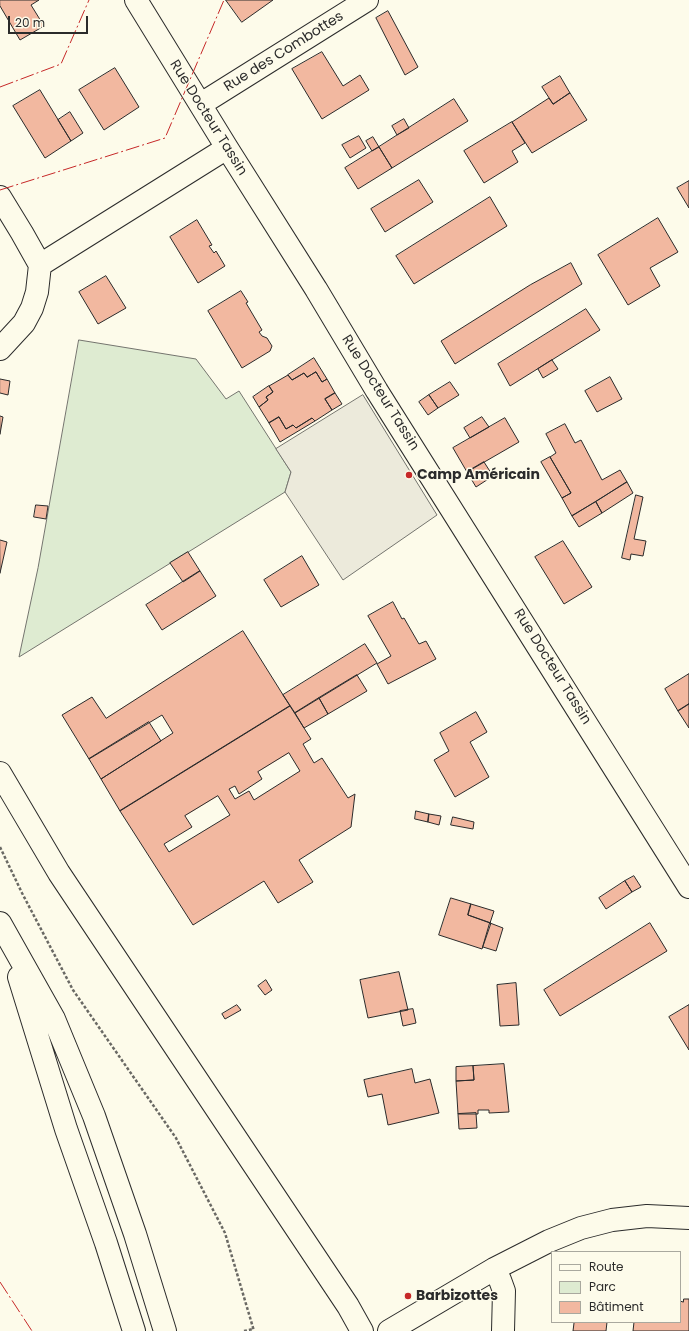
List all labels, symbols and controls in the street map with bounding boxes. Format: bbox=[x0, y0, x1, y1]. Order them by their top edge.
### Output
scale bar bbox=[10, 8, 90, 34]
street label: Rue des Combottes bbox=[221, 8, 347, 96]
text: 20 m bbox=[15, 14, 45, 31]
street label: Rue Docteur Tassin bbox=[166, 57, 250, 179]
street label: Rue Docteur Tassin bbox=[338, 332, 422, 454]
place label: Camp Américain bbox=[417, 467, 540, 483]
marker: Camp Américain bbox=[404, 470, 414, 480]
street label: Rue Docteur Tassin bbox=[510, 606, 594, 728]
legend bbox=[551, 1251, 681, 1323]
text: Route bbox=[589, 1258, 623, 1275]
text: Parc bbox=[589, 1278, 616, 1295]
place label: Barbizottes bbox=[416, 1288, 498, 1304]
marker: Barbizottes bbox=[403, 1291, 413, 1301]
text: Bâtiment bbox=[589, 1298, 644, 1315]

